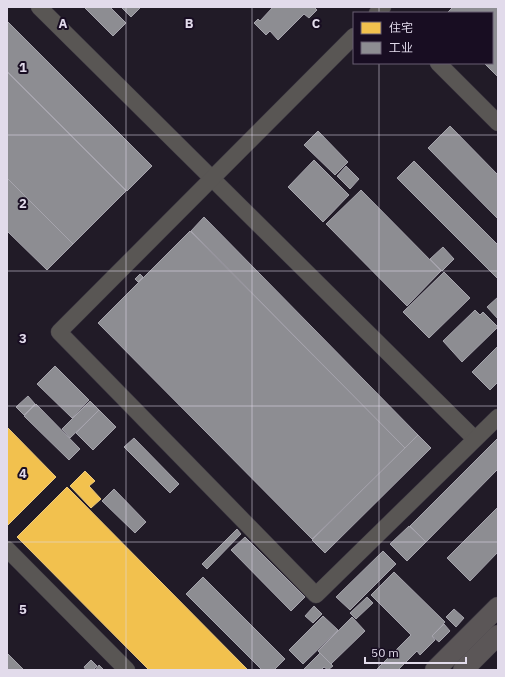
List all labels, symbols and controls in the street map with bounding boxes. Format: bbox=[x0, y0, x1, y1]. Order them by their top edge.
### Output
legend bbox=[353, 12, 493, 64]
text: A bbox=[59, 15, 68, 32]
text: B bbox=[185, 15, 194, 32]
text: C bbox=[312, 15, 321, 32]
text: 住宅 bbox=[389, 20, 413, 35]
text: 工业 bbox=[389, 40, 413, 55]
text: 1 bbox=[19, 59, 27, 76]
text: 2 bbox=[19, 195, 27, 212]
text: 3 bbox=[19, 330, 27, 347]
text: 4 bbox=[19, 465, 27, 482]
text: 5 bbox=[19, 601, 27, 618]
scale bar bbox=[365, 639, 466, 665]
text: 50 m bbox=[371, 645, 399, 660]

